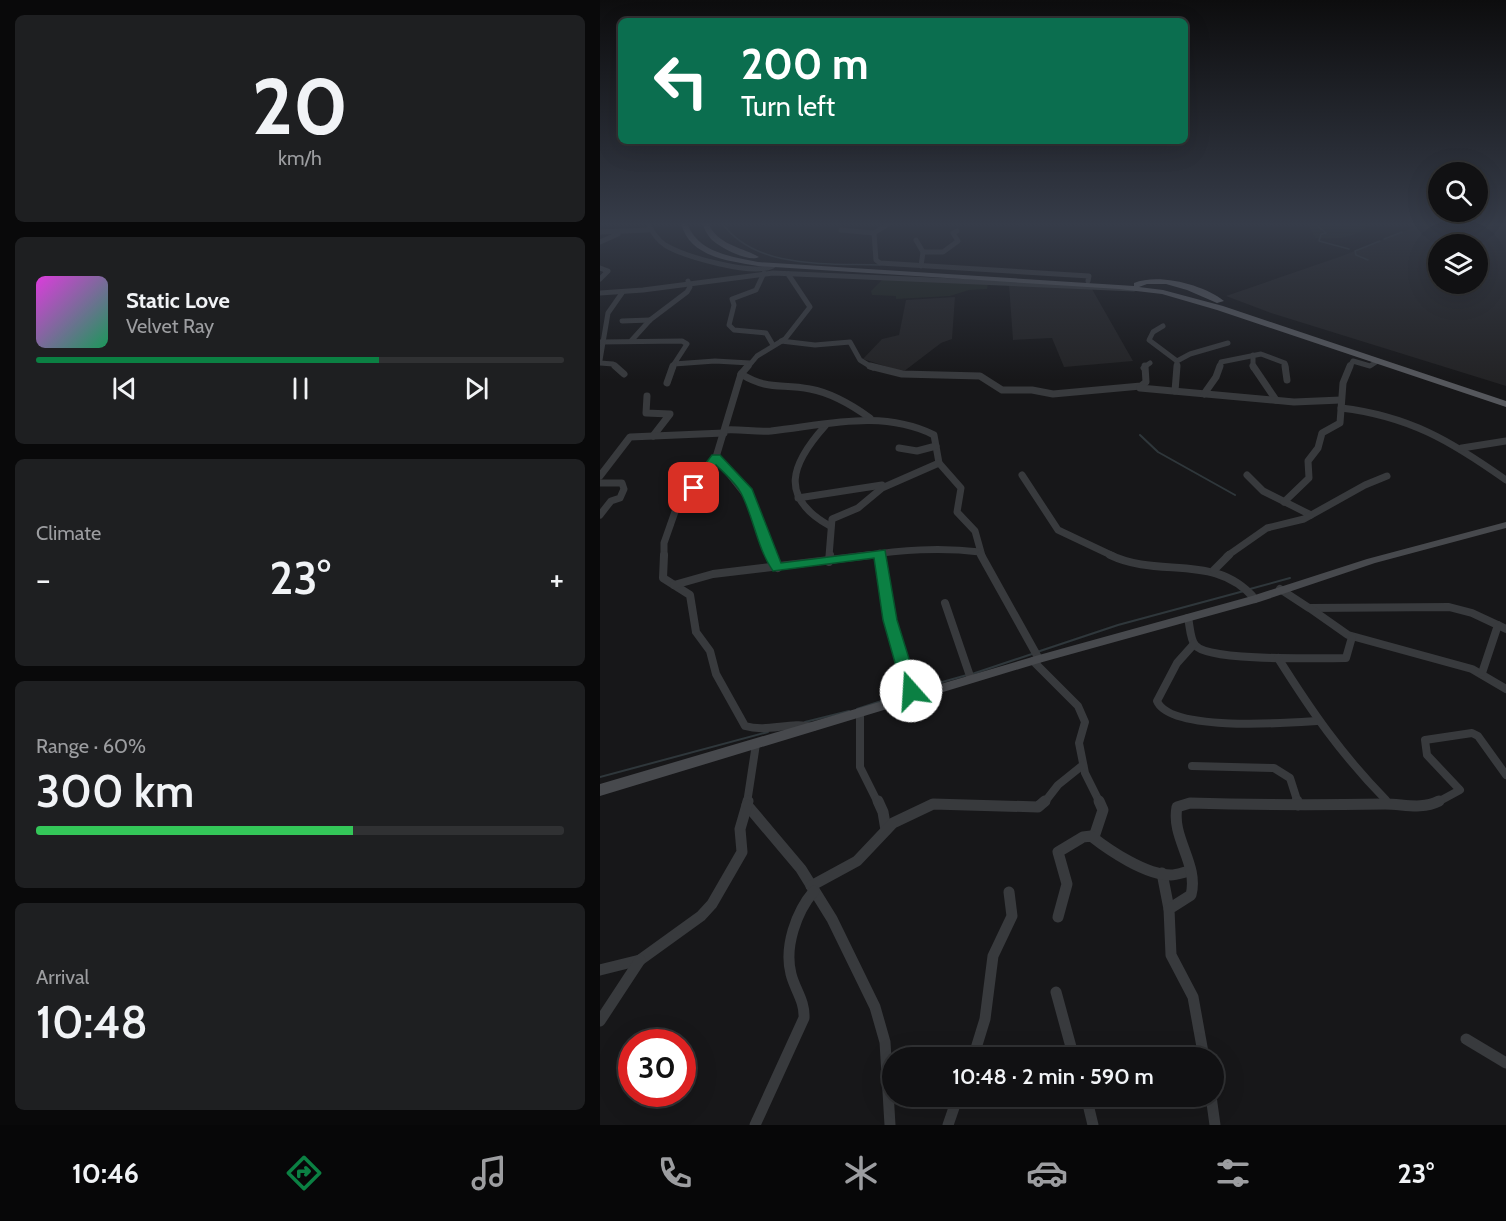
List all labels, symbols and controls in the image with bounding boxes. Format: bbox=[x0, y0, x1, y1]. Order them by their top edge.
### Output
text: 200 m bbox=[741, 38, 868, 90]
icon: left bbox=[642, 42, 720, 120]
text: 20 bbox=[252, 59, 348, 154]
text: Turn left bbox=[741, 90, 835, 123]
text: km/h bbox=[278, 146, 322, 170]
map controls bbox=[1428, 162, 1488, 294]
button: search bbox=[1428, 162, 1488, 222]
button: layers bbox=[1428, 234, 1488, 294]
text: Static Love bbox=[126, 287, 230, 314]
text: Velvet Ray bbox=[126, 314, 214, 338]
icon: previous bbox=[108, 372, 141, 405]
icon: pause bbox=[284, 372, 317, 405]
icon: next bbox=[460, 372, 493, 405]
pin bbox=[668, 462, 719, 513]
icon: arrive bbox=[677, 471, 710, 504]
text: Climate bbox=[36, 521, 101, 545]
text: 23° bbox=[269, 551, 331, 605]
text: − bbox=[36, 559, 51, 599]
text: + bbox=[549, 559, 564, 599]
position arrow bbox=[879, 659, 943, 723]
text: Range · 60% bbox=[36, 734, 146, 758]
text: 300 km bbox=[36, 764, 194, 818]
text: Arrival bbox=[36, 965, 89, 989]
text: 10:48 bbox=[36, 995, 148, 1049]
speed limit sign: 30 bbox=[618, 1029, 696, 1107]
text: 10:48 · 2 min · 590 m bbox=[952, 1063, 1154, 1090]
icon: directions bbox=[283, 1152, 325, 1194]
icon: music bbox=[468, 1152, 510, 1194]
icon: phone bbox=[654, 1152, 696, 1194]
icon: climate bbox=[840, 1152, 882, 1194]
icon: car bbox=[1026, 1152, 1068, 1194]
icon: filters bbox=[1212, 1152, 1254, 1194]
text: 10:46 bbox=[72, 1157, 139, 1190]
text: 23° bbox=[1397, 1157, 1434, 1190]

